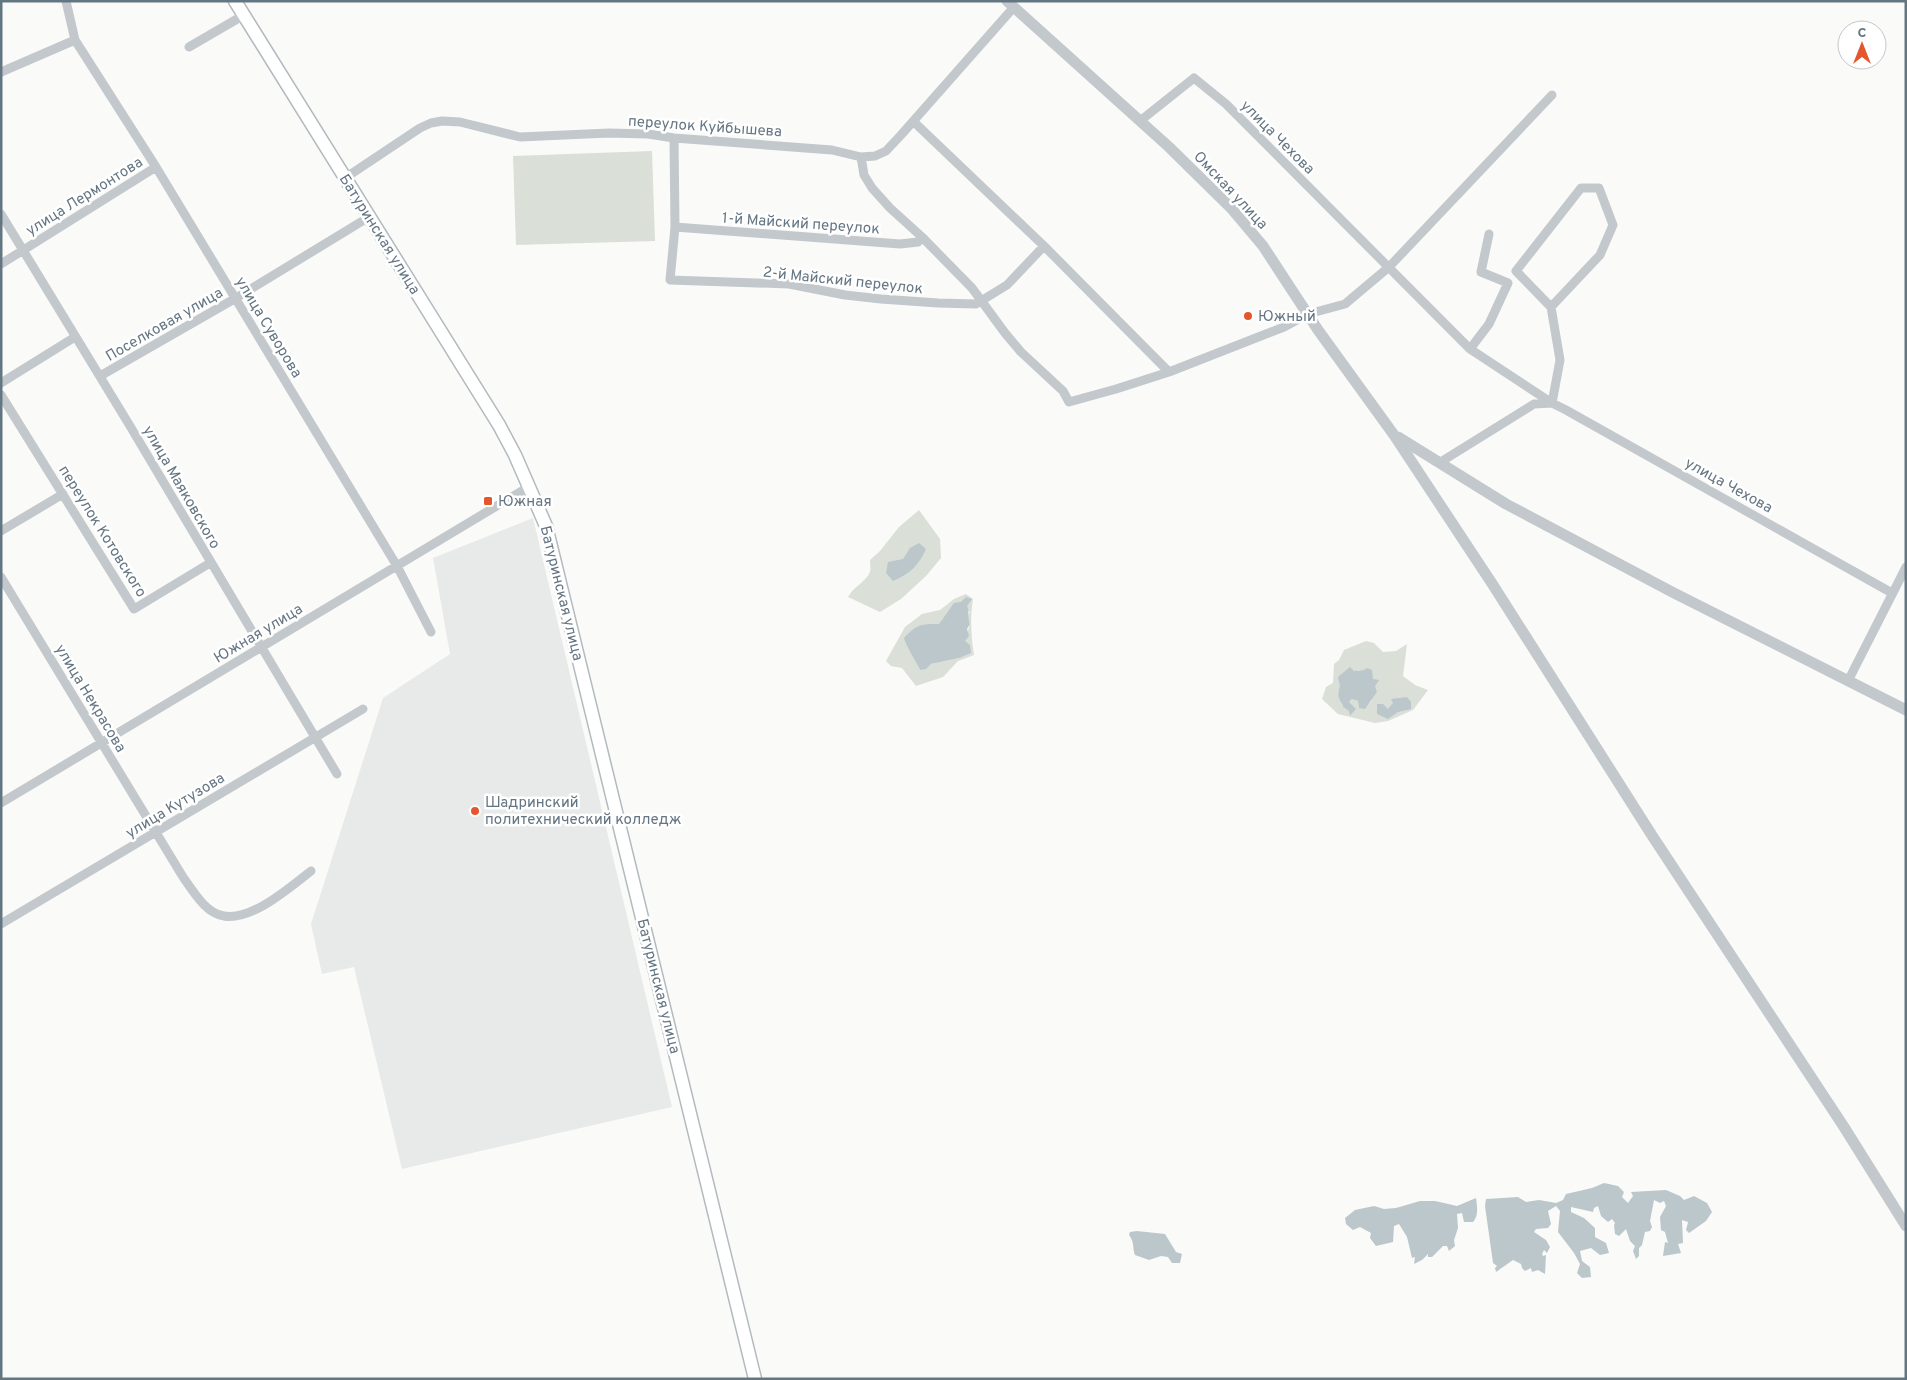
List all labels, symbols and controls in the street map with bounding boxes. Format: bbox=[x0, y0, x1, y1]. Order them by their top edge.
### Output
north arrow bbox=[1837, 20, 1887, 70]
text: С bbox=[1858, 25, 1867, 42]
street label: улица Чехова bbox=[1236, 97, 1318, 179]
street label: переулок Куйбышева bbox=[627, 113, 783, 142]
street label: Омская улица bbox=[1189, 148, 1271, 234]
street label: улица Лермонтова bbox=[23, 154, 147, 241]
street label: Батуринская улица bbox=[334, 171, 424, 299]
street label: 1-й Майский переулок bbox=[721, 210, 880, 239]
street label: 2-й Майский переулок bbox=[762, 264, 924, 299]
street label: улица Суворова bbox=[230, 274, 305, 382]
street label: Поселковая улица bbox=[103, 284, 227, 367]
place label: Южный bbox=[1258, 308, 1316, 327]
marker: Южный bbox=[1242, 310, 1254, 322]
street label: улица Маяковского bbox=[138, 423, 224, 553]
street label: улица Чехова bbox=[1681, 454, 1775, 518]
street label: переулок Котовского bbox=[53, 462, 150, 601]
place label: Южная bbox=[498, 493, 552, 512]
marker: Южная bbox=[482, 495, 494, 507]
street label: Батуринская улица bbox=[535, 524, 587, 663]
street label: Южная улица bbox=[211, 600, 307, 668]
street label: улица Некрасова bbox=[50, 641, 130, 756]
street label: улица Кутузова bbox=[123, 769, 229, 843]
place label: Шадринский политехнический колледж bbox=[485, 794, 682, 830]
marker: Шадринский политехнический колледж bbox=[469, 805, 481, 817]
street label: Батуринская улица bbox=[632, 917, 684, 1056]

